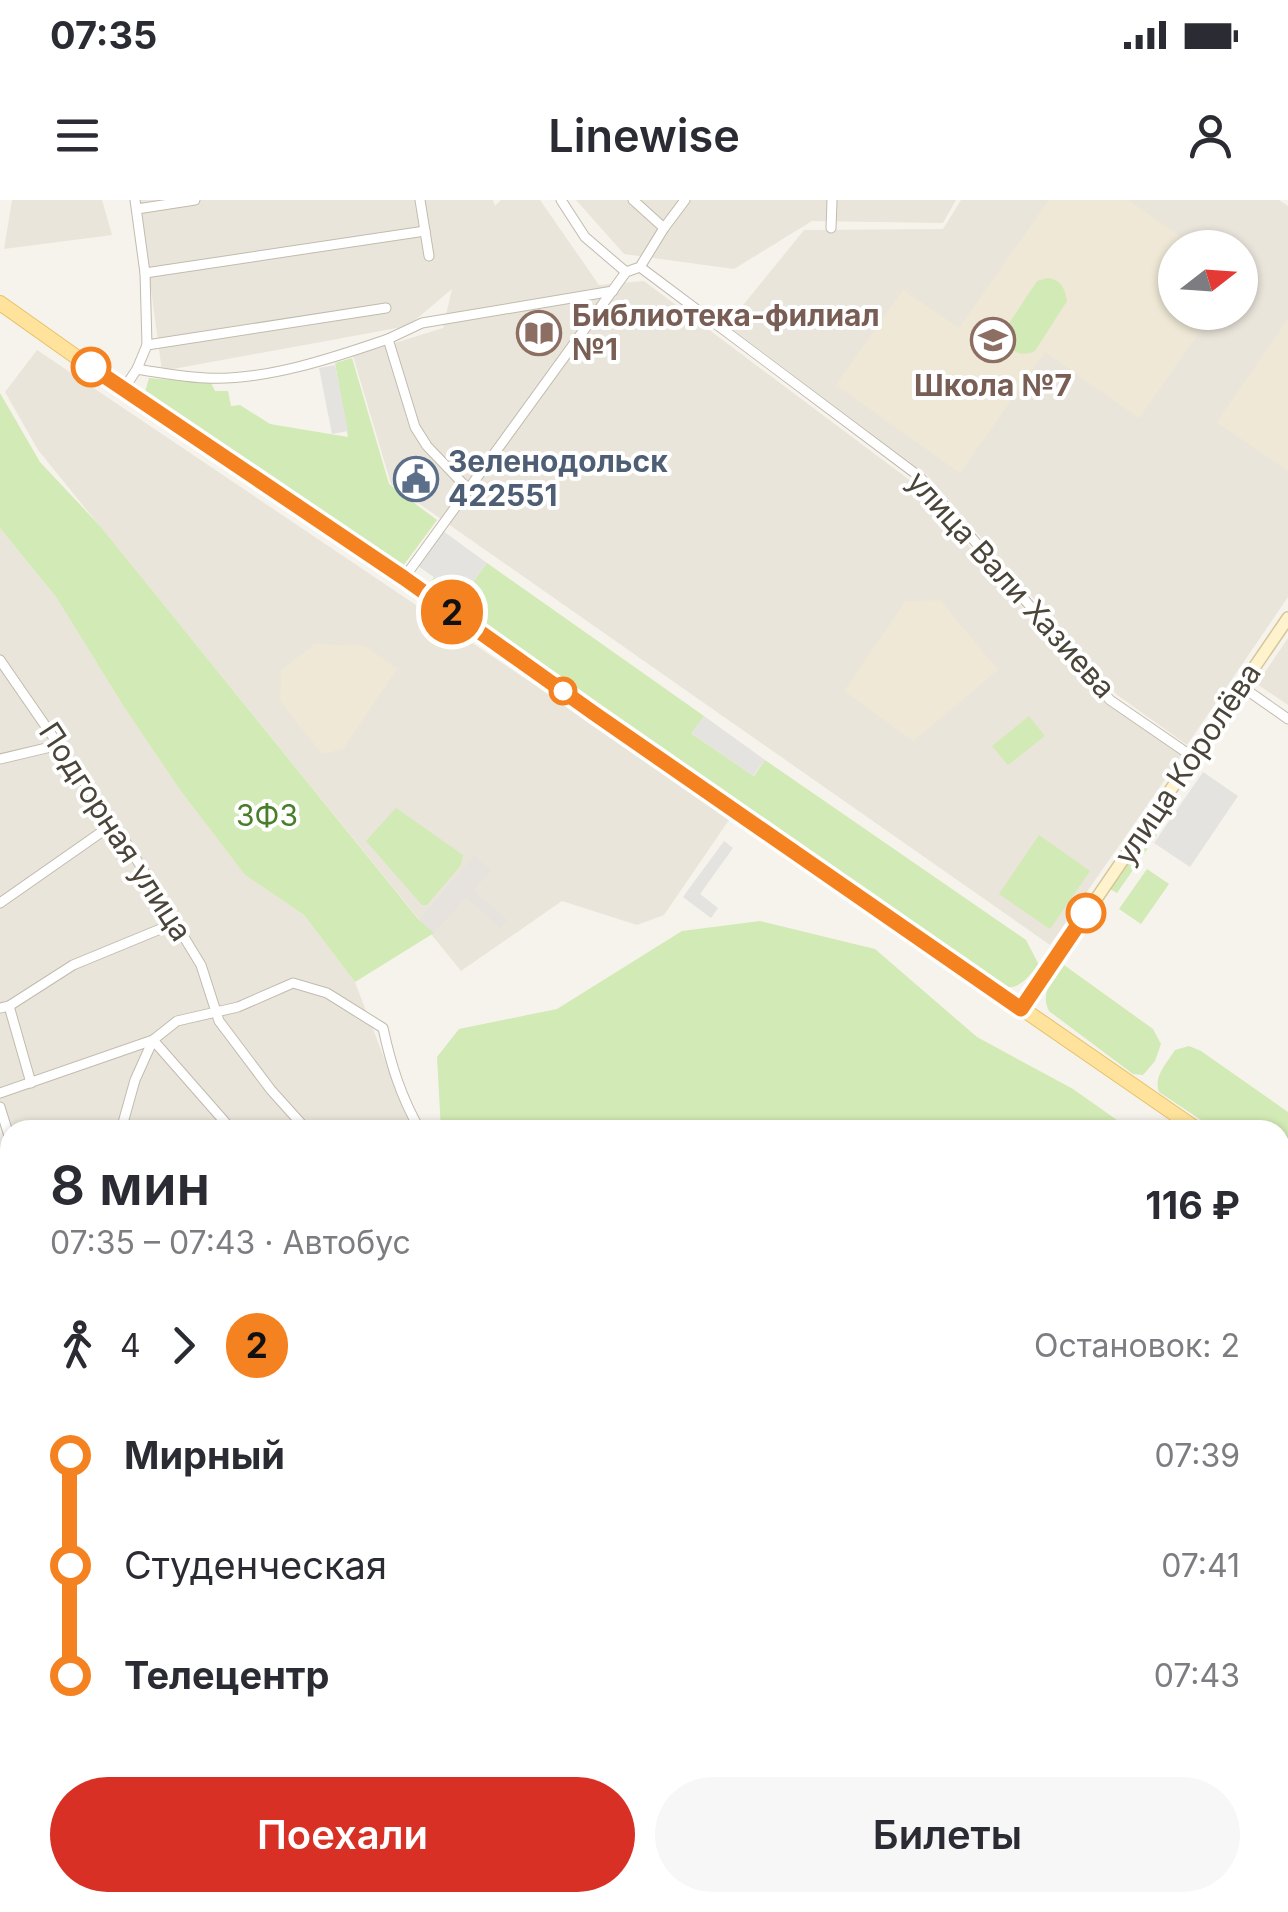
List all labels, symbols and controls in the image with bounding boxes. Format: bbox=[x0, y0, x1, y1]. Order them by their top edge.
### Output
text: 07:35 bbox=[50, 12, 157, 58]
icon: menu bbox=[50, 108, 105, 163]
text: Linewise bbox=[548, 108, 740, 163]
icon: person bbox=[1183, 108, 1238, 163]
north arrow bbox=[1158, 230, 1258, 330]
map controls bbox=[1158, 230, 1258, 330]
place label: Библиотека-филиал №1 bbox=[572, 297, 880, 367]
library icon: Библиотека-филиал №1 bbox=[516, 310, 562, 356]
school or university icon: Школа №7 bbox=[970, 317, 1016, 363]
unlabelled marker bbox=[72, 348, 110, 386]
place label: Школа №7 bbox=[914, 367, 1072, 403]
place label: Зеленодольск 422551 bbox=[448, 443, 668, 513]
public building icon: Зеленодольск 422551 bbox=[393, 456, 439, 502]
street label: улица Вали Хазиева bbox=[900, 463, 1123, 705]
line badge: 2 bbox=[420, 580, 484, 644]
text: 2 bbox=[441, 591, 463, 633]
street label: улица Королёва bbox=[1106, 656, 1268, 871]
unlabelled marker bbox=[550, 678, 576, 704]
street label: Подгорная улица bbox=[32, 716, 200, 947]
park label: ЗФЗ bbox=[236, 797, 298, 833]
unlabelled marker bbox=[1067, 894, 1105, 932]
text: 8 мин bbox=[50, 1152, 210, 1218]
text: 116 ₽ bbox=[1145, 1182, 1240, 1228]
text: 07:35 – 07:43 · Автобус bbox=[50, 1223, 411, 1262]
icon: walk bbox=[50, 1318, 105, 1373]
icon: forward bbox=[156, 1318, 211, 1373]
text: 2 bbox=[246, 1324, 268, 1366]
text: 4 bbox=[120, 1326, 141, 1365]
text: Остановок: 2 bbox=[1034, 1326, 1240, 1365]
text: Мирный bbox=[124, 1432, 285, 1478]
text: 07:39 bbox=[1155, 1436, 1240, 1475]
text: Студенческая bbox=[124, 1542, 387, 1588]
text: 07:41 bbox=[1161, 1546, 1240, 1585]
text: Телецентр bbox=[124, 1652, 329, 1698]
text: 07:43 bbox=[1154, 1656, 1240, 1695]
button: Поехали bbox=[50, 1777, 635, 1892]
button: Билеты bbox=[655, 1777, 1240, 1892]

